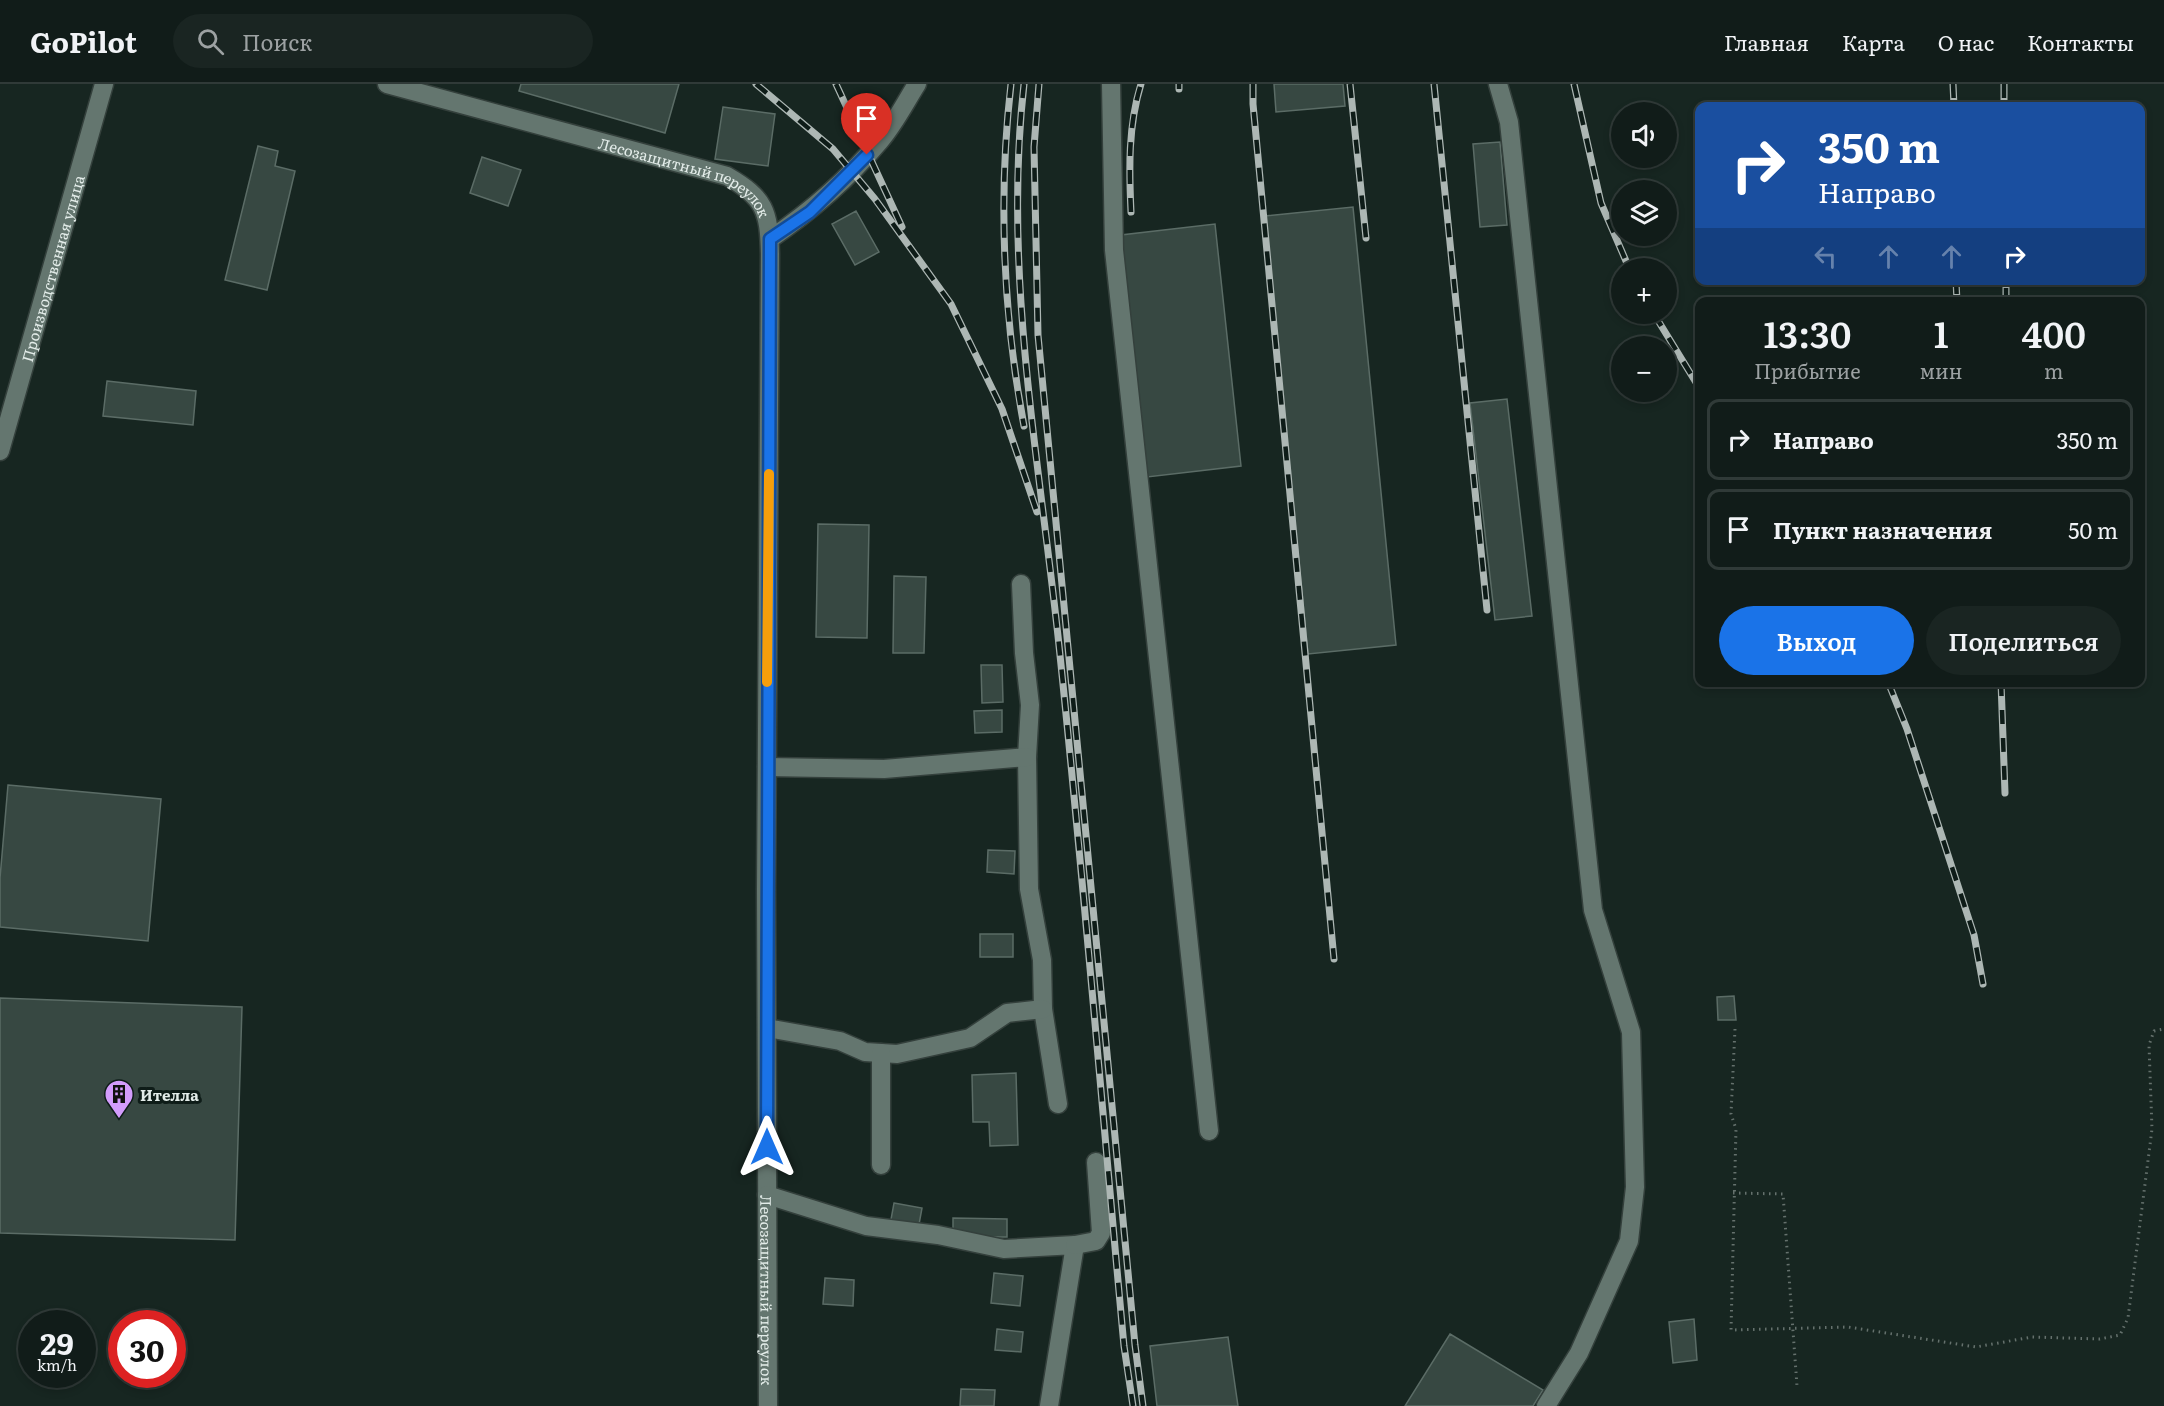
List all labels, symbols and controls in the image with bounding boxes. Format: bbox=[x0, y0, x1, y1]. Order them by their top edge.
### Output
search box bbox=[173, 14, 593, 68]
text: GoPilot bbox=[30, 20, 137, 62]
icon: search bbox=[194, 25, 227, 58]
text: Поиск bbox=[242, 25, 312, 58]
text: Главная bbox=[1724, 26, 1809, 57]
text: Карта bbox=[1842, 26, 1905, 57]
text: О нас bbox=[1938, 26, 1994, 57]
text: Контакты bbox=[2027, 26, 2134, 57]
pin bbox=[841, 93, 892, 155]
icon: arrive bbox=[850, 102, 883, 135]
map controls bbox=[1611, 102, 1677, 402]
button: sound bbox=[1611, 102, 1677, 168]
text: 350 m bbox=[1818, 114, 1940, 176]
icon: right bbox=[1719, 126, 1797, 204]
street label: Лесозащитный переулок bbox=[596, 130, 777, 221]
street label: Производственная улица bbox=[14, 171, 90, 364]
text: Направо bbox=[1818, 171, 1936, 211]
button: layers bbox=[1611, 180, 1677, 246]
icon: left bbox=[1809, 240, 1842, 273]
icon: ahead bbox=[1872, 240, 1905, 273]
icon: ahead bbox=[1935, 240, 1968, 273]
icon: right bbox=[1998, 240, 2031, 273]
button: + bbox=[1611, 258, 1677, 324]
text: 13:30 bbox=[1764, 306, 1851, 359]
text: 1 bbox=[1934, 306, 1948, 359]
text: 400 bbox=[2022, 306, 2086, 359]
button: − bbox=[1611, 336, 1677, 402]
text: Прибытие bbox=[1754, 355, 1861, 385]
text: мин bbox=[1920, 355, 1962, 385]
text: m bbox=[2044, 355, 2063, 385]
icon: right bbox=[1722, 423, 1755, 456]
text: Направо bbox=[1773, 423, 1874, 456]
text: 350 m bbox=[2057, 423, 2118, 456]
icon: arrive bbox=[1722, 513, 1755, 546]
text: Пункт назначения bbox=[1773, 513, 1992, 546]
text: 50 m bbox=[2068, 513, 2118, 546]
button: Выход bbox=[1719, 606, 1914, 675]
button: Поделиться bbox=[1926, 606, 2121, 675]
building icon: Ителла bbox=[103, 1078, 135, 1120]
place label: Ителла bbox=[140, 1083, 199, 1106]
position arrow bbox=[735, 1115, 799, 1179]
street label: Лесозащитный переулок bbox=[756, 1195, 779, 1385]
speed limit sign: 30 bbox=[108, 1310, 186, 1388]
text: 29 bbox=[40, 1320, 74, 1364]
text: km/h bbox=[37, 1353, 77, 1376]

